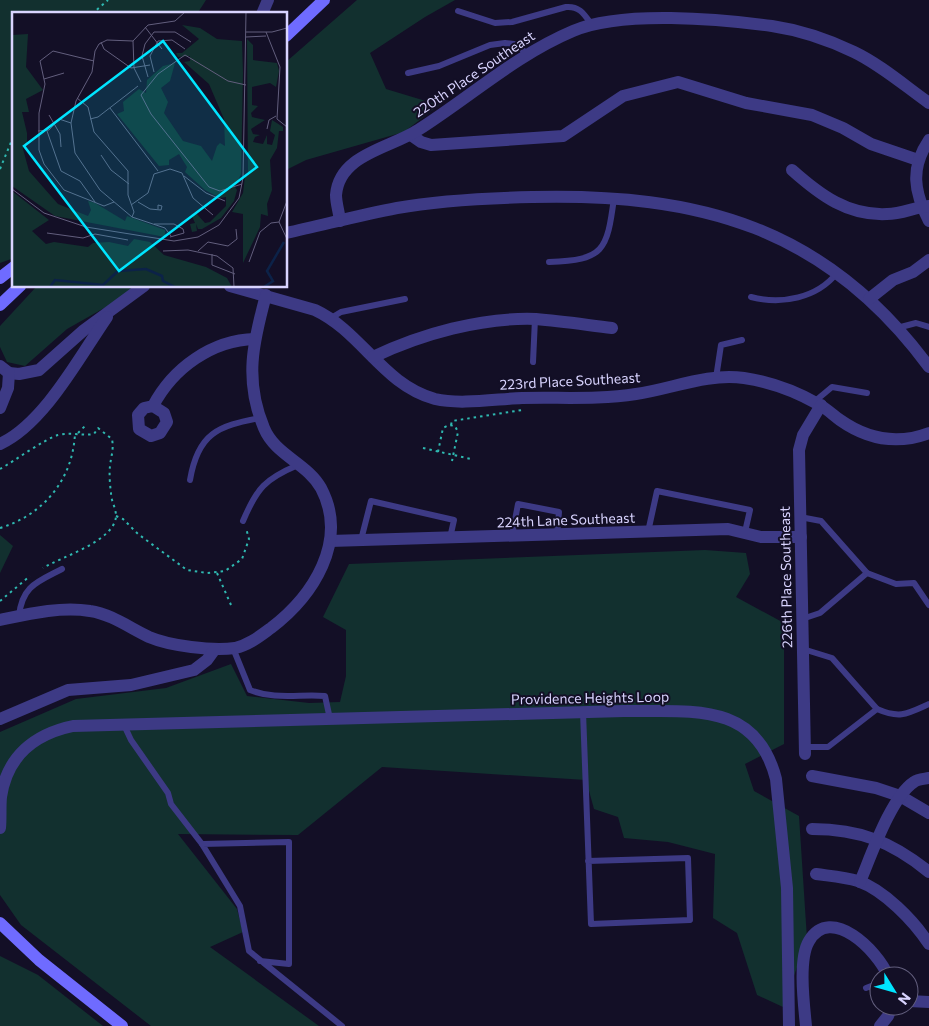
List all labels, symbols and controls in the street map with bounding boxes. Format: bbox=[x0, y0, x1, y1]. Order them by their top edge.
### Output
inset map bbox=[12, 12, 288, 288]
street label: 220th Place Southeast bbox=[410, 27, 538, 121]
street label: 223rd Place Southeast bbox=[499, 368, 641, 393]
street label: 226th Place Southeast bbox=[776, 506, 795, 648]
street label: 224th Lane Southeast bbox=[496, 509, 636, 530]
street label: Providence Heights Loop bbox=[511, 688, 669, 707]
north arrow bbox=[869, 966, 919, 1016]
text: N bbox=[895, 990, 915, 1008]

